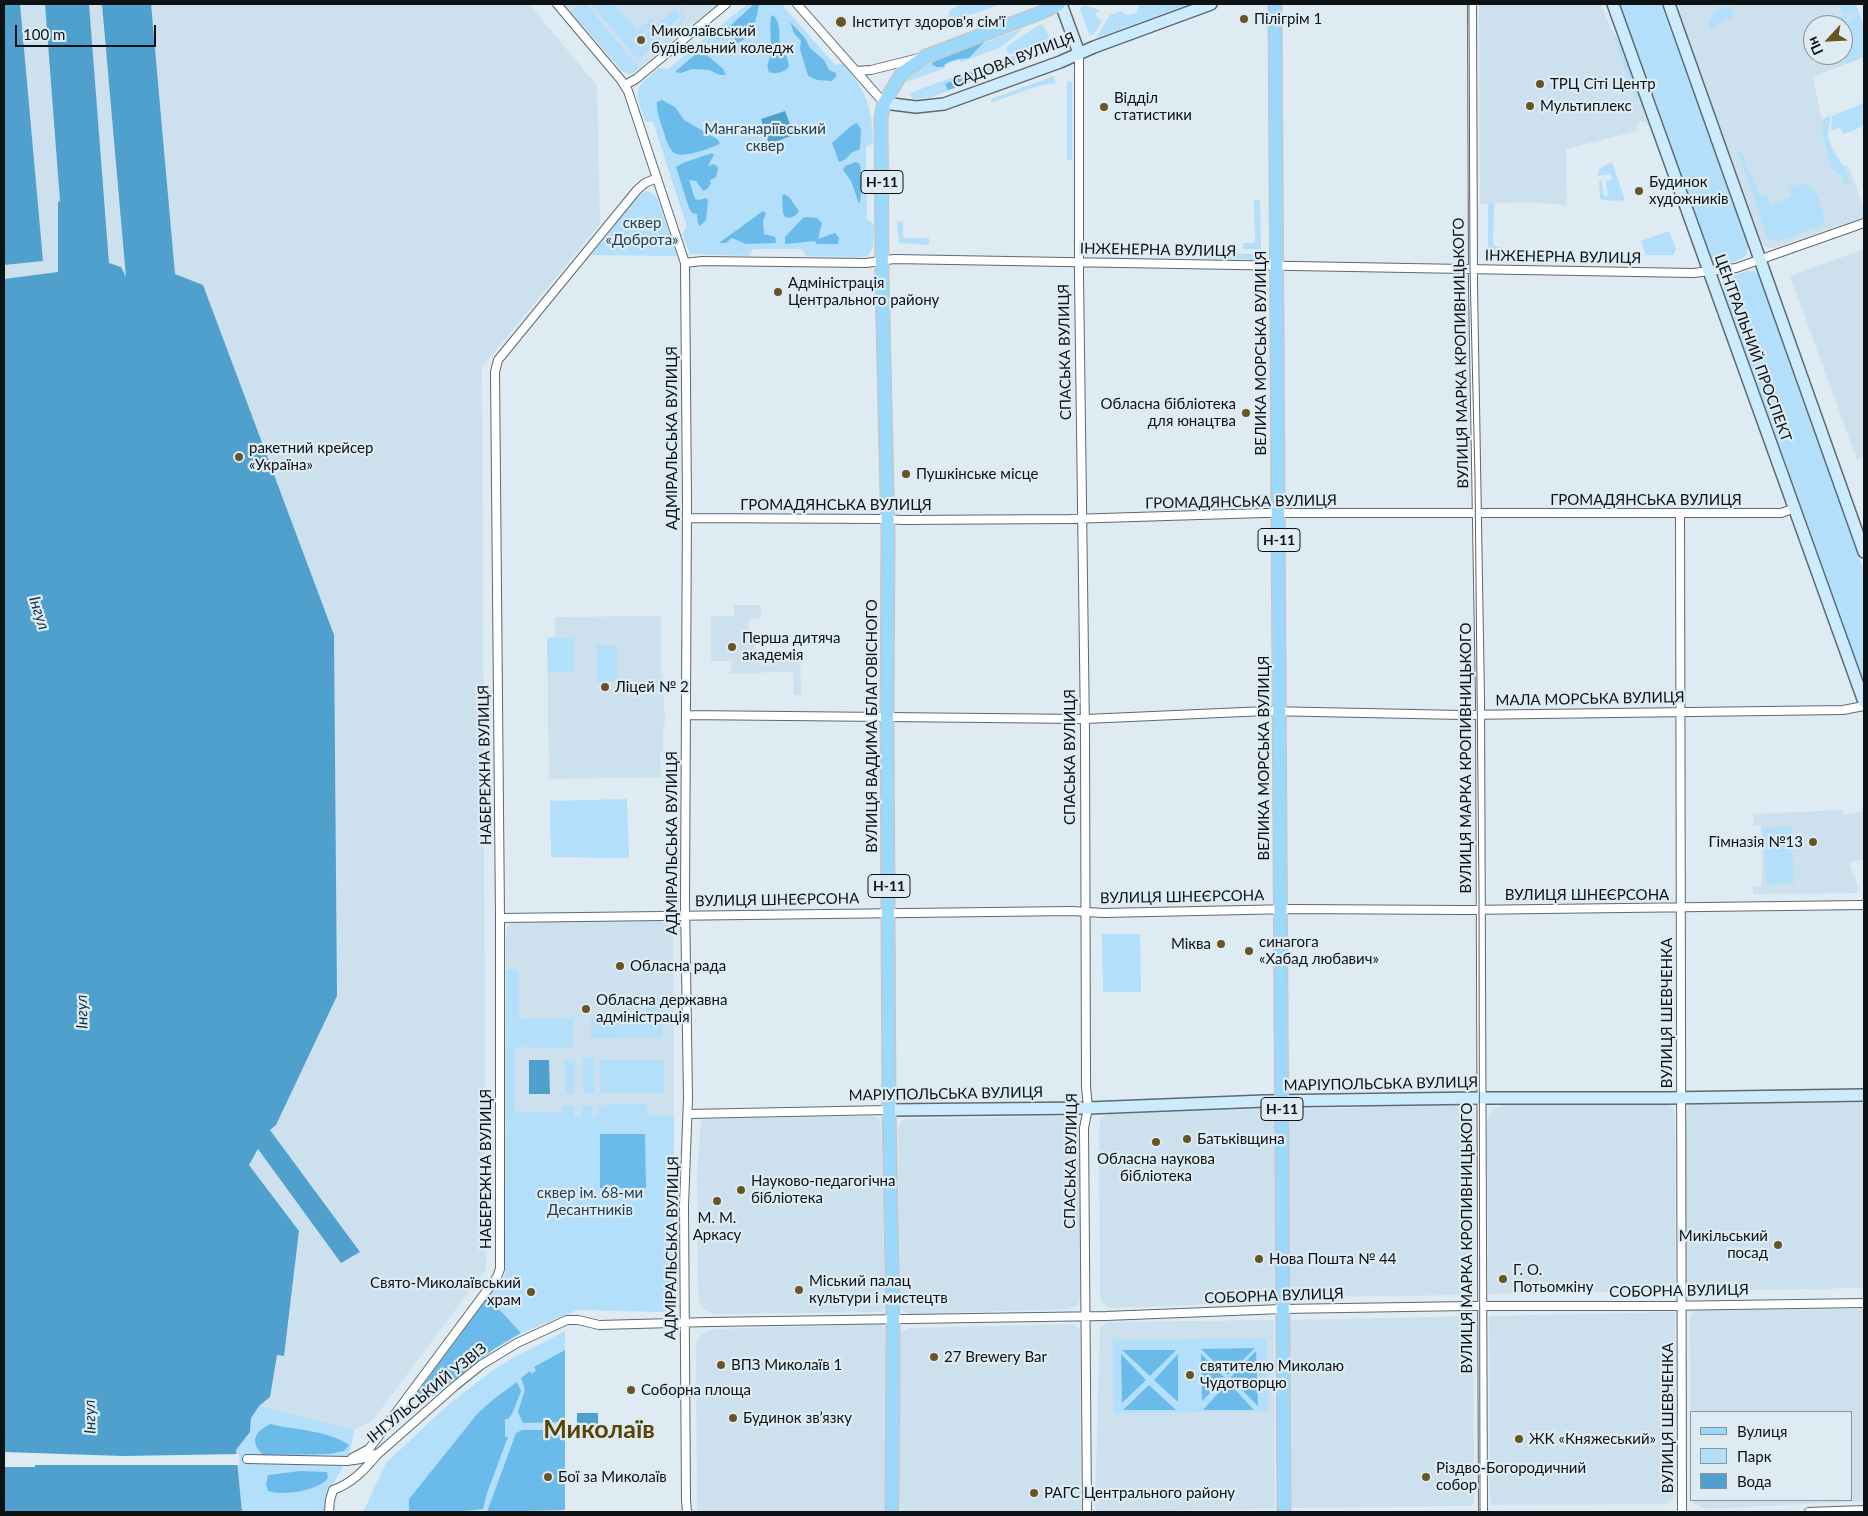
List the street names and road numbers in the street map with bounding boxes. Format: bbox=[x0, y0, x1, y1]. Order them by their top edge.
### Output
street label: САДОВА ВУЛИЦЯ bbox=[950, 28, 1078, 92]
road number: Н-11 bbox=[861, 170, 903, 193]
street label: ВУЛИЦЯ МАРКА КРОПИВНИЦЬКОГО bbox=[1450, 217, 1472, 489]
street label: ІНЖЕНЕРНА ВУЛИЦЯ bbox=[1080, 240, 1236, 260]
street label: ІНЖЕНЕРНА ВУЛИЦЯ bbox=[1485, 247, 1641, 267]
street label: ВЕЛИКА МОРСЬКА ВУЛИЦЯ bbox=[1252, 251, 1270, 455]
street label: ЦЕНТРАЛЬНИЙ ПРОСПЕКТ bbox=[1711, 252, 1795, 444]
street label: СПАСЬКА ВУЛИЦЯ bbox=[1055, 284, 1075, 420]
street label: АДМІРАЛЬСЬКА ВУЛИЦЯ bbox=[663, 346, 681, 530]
street label: ГРОМАДЯНСЬКА ВУЛИЦЯ bbox=[1145, 491, 1337, 513]
street label: ГРОМАДЯНСЬКА ВУЛИЦЯ bbox=[1550, 491, 1742, 509]
street label: ГРОМАДЯНСЬКА ВУЛИЦЯ bbox=[740, 496, 932, 514]
road number: Н-11 bbox=[1258, 528, 1300, 552]
street label: ВУЛИЦЯ ВАДИМА БЛАГОВІСНОГО bbox=[863, 599, 881, 853]
street label: ВУЛИЦЯ МАРКА КРОПИВНИЦЬКОГО bbox=[1457, 622, 1475, 894]
street label: ВЕЛИКА МОРСЬКА ВУЛИЦЯ bbox=[1255, 656, 1273, 860]
street label: НАБЕРЕЖНА ВУЛИЦЯ bbox=[475, 685, 495, 845]
street label: МАЛА МОРСЬКА ВУЛИЦЯ bbox=[1495, 688, 1685, 710]
street label: СПАСЬКА ВУЛИЦЯ bbox=[1061, 689, 1079, 825]
street label: АДМІРАЛЬСЬКА ВУЛИЦЯ bbox=[663, 751, 681, 935]
road number: Н-11 bbox=[868, 874, 910, 898]
street label: ВУЛИЦЯ ШНЕЄРСОНА bbox=[1505, 886, 1669, 904]
street label: ВУЛИЦЯ ШНЕЄРСОНА bbox=[1100, 887, 1264, 907]
street label: ВУЛИЦЯ ШНЕЄРСОНА bbox=[695, 890, 859, 910]
street label: ВУЛИЦЯ ШЕВЧЕНКА bbox=[1658, 938, 1676, 1088]
street label: МАРІУПОЛЬСЬКА ВУЛИЦЯ bbox=[1284, 1073, 1478, 1095]
street label: МАРІУПОЛЬСЬКА ВУЛИЦЯ bbox=[849, 1083, 1043, 1105]
street label: НАБЕРЕЖНА ВУЛИЦЯ bbox=[477, 1089, 495, 1249]
street label: СПАСЬКА ВУЛИЦЯ bbox=[1061, 1093, 1081, 1229]
road number: Н-11 bbox=[1261, 1098, 1303, 1120]
street label: ВУЛИЦЯ МАРКА КРОПИВНИЦЬКОГО bbox=[1458, 1102, 1476, 1374]
street label: АДМІРАЛЬСЬКА ВУЛИЦЯ bbox=[661, 1156, 683, 1340]
street label: СОБОРНА ВУЛИЦЯ bbox=[1609, 1281, 1749, 1301]
street label: СОБОРНА ВУЛИЦЯ bbox=[1204, 1285, 1344, 1307]
street label: ІНГУЛЬСЬКИЙ УЗВІЗ bbox=[364, 1339, 490, 1447]
street label: ВУЛИЦЯ ШЕВЧЕНКА bbox=[1659, 1343, 1677, 1493]

